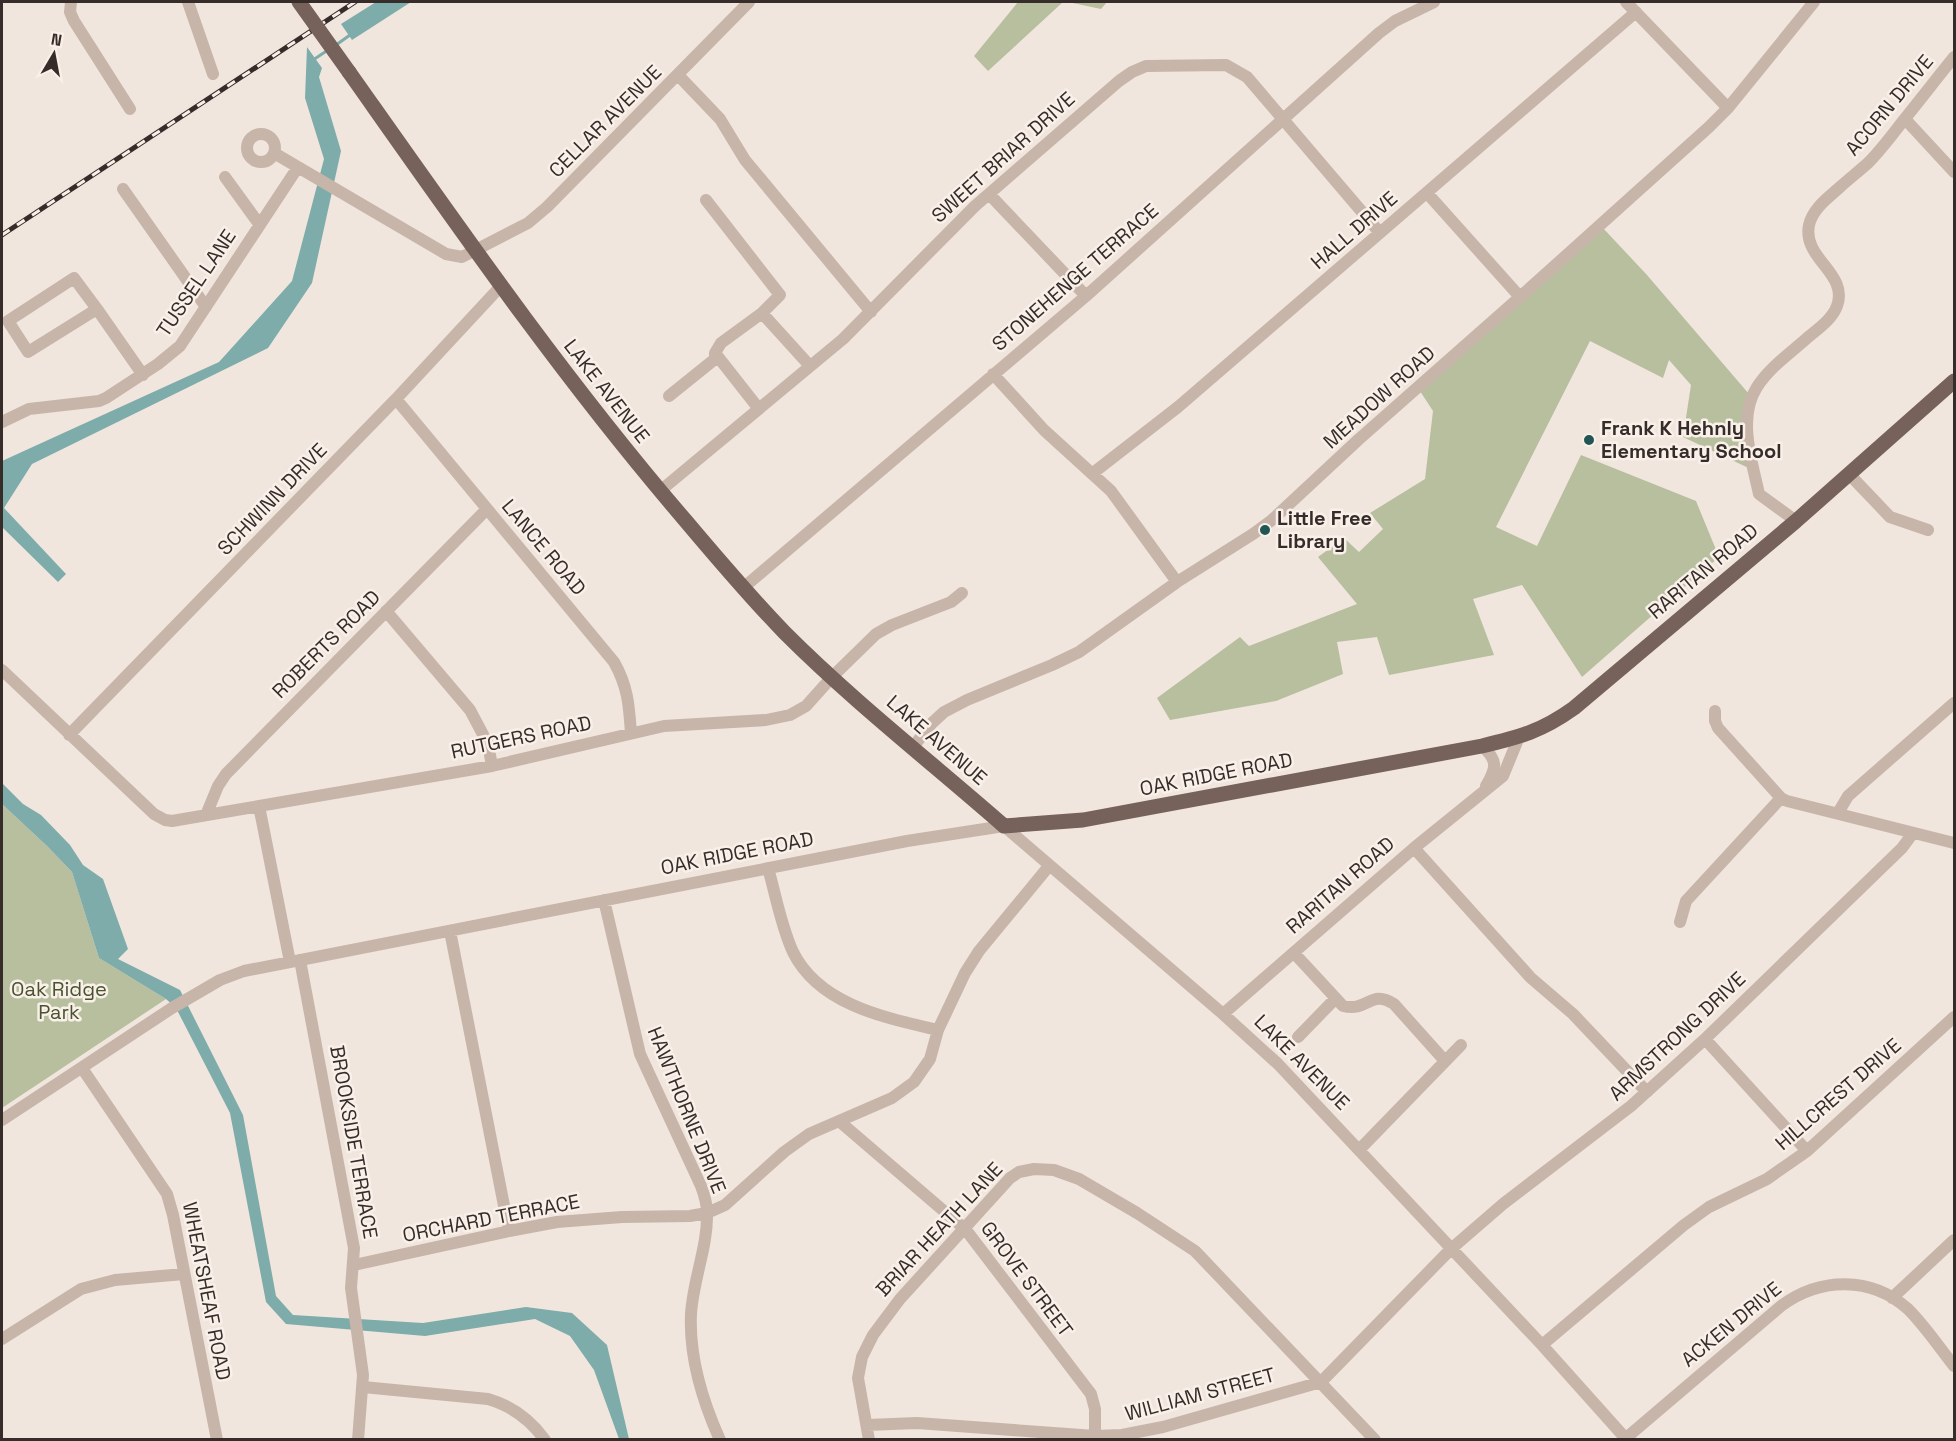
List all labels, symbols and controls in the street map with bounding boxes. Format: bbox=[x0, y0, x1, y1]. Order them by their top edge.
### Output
north arrow bbox=[24, 24, 84, 84]
text: N bbox=[49, 28, 64, 51]
street label: ACORN DRIVE bbox=[1839, 49, 1939, 161]
street label: CELLAR AVENUE bbox=[543, 59, 667, 183]
street label: SWEET BRIAR DRIVE bbox=[926, 86, 1080, 228]
street label: HALL DRIVE bbox=[1305, 185, 1403, 275]
street label: STONEHENGE TERRACE bbox=[986, 198, 1164, 356]
street label: TUSSEL LANE bbox=[150, 224, 242, 342]
street label: LAKE AVENUE bbox=[558, 334, 656, 448]
street label: MEADOW ROAD bbox=[1318, 340, 1440, 454]
place label: Frank K Hehnly Elementary School bbox=[1601, 415, 1782, 464]
marker: Frank K Hehnly Elementary School bbox=[1582, 433, 1596, 447]
street label: SCHWINN DRIVE bbox=[212, 437, 332, 561]
street label: LANCE ROAD bbox=[496, 494, 592, 600]
place label: Little Free Library bbox=[1277, 505, 1372, 554]
street label: RARITAN ROAD bbox=[1643, 517, 1763, 625]
marker: Little Free Library bbox=[1258, 523, 1272, 537]
street label: ROBERTS ROAD bbox=[266, 584, 386, 704]
street label: LAKE AVENUE bbox=[881, 689, 993, 791]
street label: RUTGERS ROAD bbox=[448, 709, 594, 765]
street label: OAK RIDGE ROAD bbox=[1137, 746, 1295, 802]
street label: OAK RIDGE ROAD bbox=[658, 825, 816, 881]
street label: RARITAN ROAD bbox=[1280, 831, 1400, 939]
street label: ARMSTRONG DRIVE bbox=[1603, 966, 1751, 1106]
park label: Oak Ridge Park bbox=[11, 976, 107, 1025]
street label: LAKE AVENUE bbox=[1249, 1009, 1355, 1115]
street label: HAWTHORNE DRIVE bbox=[642, 1023, 732, 1197]
street label: HILLCREST DRIVE bbox=[1770, 1032, 1906, 1156]
street label: BROOKSIDE TERRACE bbox=[324, 1043, 384, 1241]
street label: BRIAR HEATH LANE bbox=[870, 1156, 1008, 1302]
street label: ORCHARD TERRACE bbox=[400, 1188, 582, 1248]
street label: WHEATSHEAF ROAD bbox=[177, 1200, 237, 1382]
street label: GROVE STREET bbox=[975, 1216, 1079, 1342]
street label: ACKEN DRIVE bbox=[1676, 1276, 1786, 1372]
street label: WILLIAM STREET bbox=[1122, 1361, 1278, 1427]

